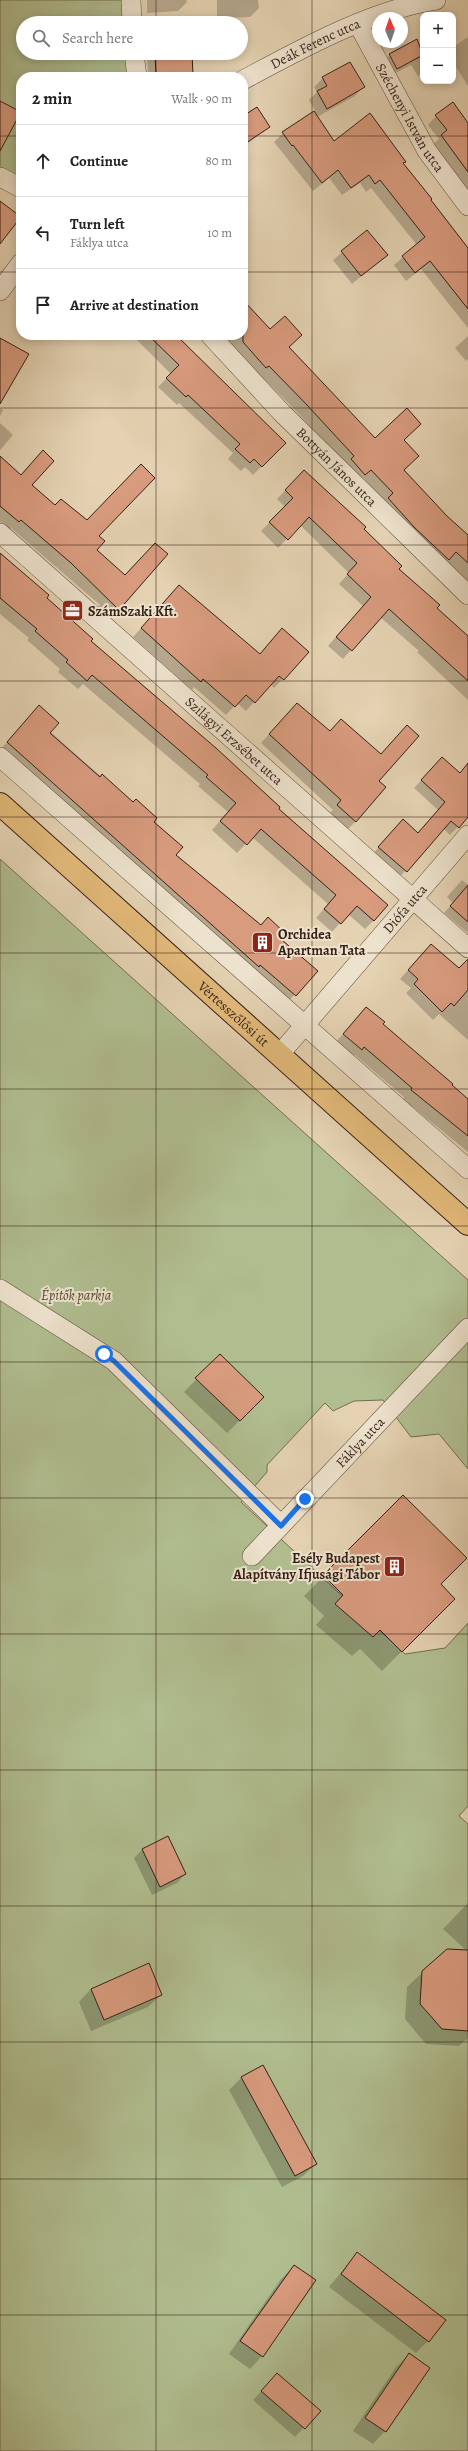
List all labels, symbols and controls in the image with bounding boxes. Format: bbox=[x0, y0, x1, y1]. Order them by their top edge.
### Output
north arrow bbox=[372, 12, 408, 48]
map controls bbox=[420, 12, 456, 84]
button: + bbox=[420, 12, 456, 48]
street label: Deák Ferenc utca bbox=[267, 13, 363, 73]
search box bbox=[16, 16, 248, 60]
icon: search bbox=[30, 27, 52, 49]
text: Search here bbox=[62, 28, 133, 48]
button: − bbox=[420, 48, 456, 84]
street label: Széchenyi István utca bbox=[371, 60, 449, 176]
text: 2 min bbox=[32, 87, 72, 110]
text: Walk · 90 m bbox=[171, 90, 232, 107]
icon: ahead bbox=[32, 150, 54, 172]
text: Continue bbox=[70, 151, 128, 171]
text: 80 m bbox=[205, 152, 232, 169]
text: Turn left bbox=[70, 214, 125, 234]
icon: left bbox=[32, 222, 54, 244]
text: 10 m bbox=[207, 224, 232, 241]
text: Fáklya utca bbox=[70, 234, 129, 251]
icon: arrive bbox=[32, 294, 54, 316]
text: Arrive at destination bbox=[70, 295, 199, 315]
street label: Bottyán János utca bbox=[292, 423, 382, 511]
office icon: SzámSzaki Kft. bbox=[60, 598, 86, 624]
place label: SzámSzaki Kft. bbox=[88, 602, 177, 621]
street label: Szilágyi Erzsébet utca bbox=[181, 692, 288, 789]
street label: Diófa utca bbox=[378, 880, 432, 937]
place label: Orchidea Apartman Tata bbox=[277, 925, 366, 960]
building icon: Orchidea Apartman Tata bbox=[250, 929, 276, 955]
street label: Vértesszőlősi út bbox=[193, 976, 274, 1051]
park label: Építők parkja bbox=[41, 1286, 112, 1305]
route start bbox=[95, 1345, 113, 1363]
street label: Fáklya utca bbox=[331, 1412, 389, 1472]
route end bbox=[296, 1490, 314, 1508]
place label: Esély Budapest Alapítvány Ifjusági Tábor bbox=[232, 1549, 380, 1584]
building icon: Esély Budapest Alapítvány Ifjusági Tábor bbox=[382, 1553, 408, 1579]

